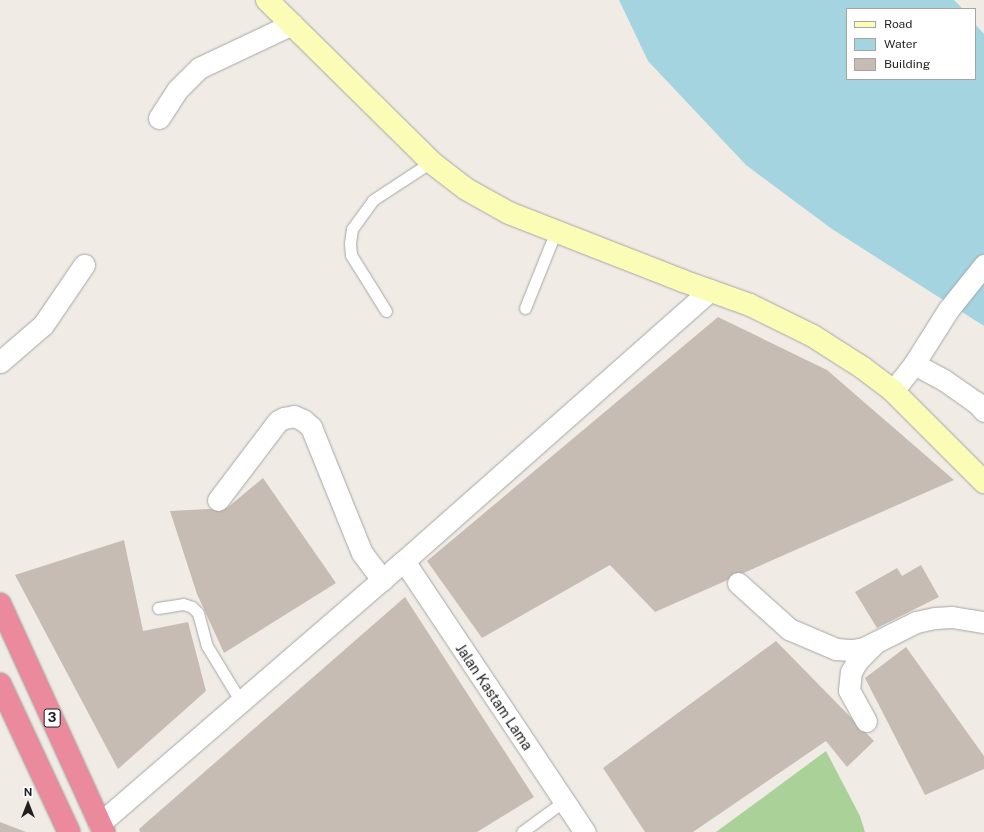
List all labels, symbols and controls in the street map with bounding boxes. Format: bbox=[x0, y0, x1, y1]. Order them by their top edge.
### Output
legend bbox=[846, 8, 976, 80]
text: Road bbox=[884, 17, 912, 31]
text: Water bbox=[884, 37, 917, 51]
text: Building bbox=[884, 57, 930, 71]
street label: Jalan Kastam Lama bbox=[452, 641, 536, 753]
road number: 3 bbox=[43, 707, 61, 729]
north arrow bbox=[8, 784, 48, 824]
text: N bbox=[24, 786, 32, 798]

